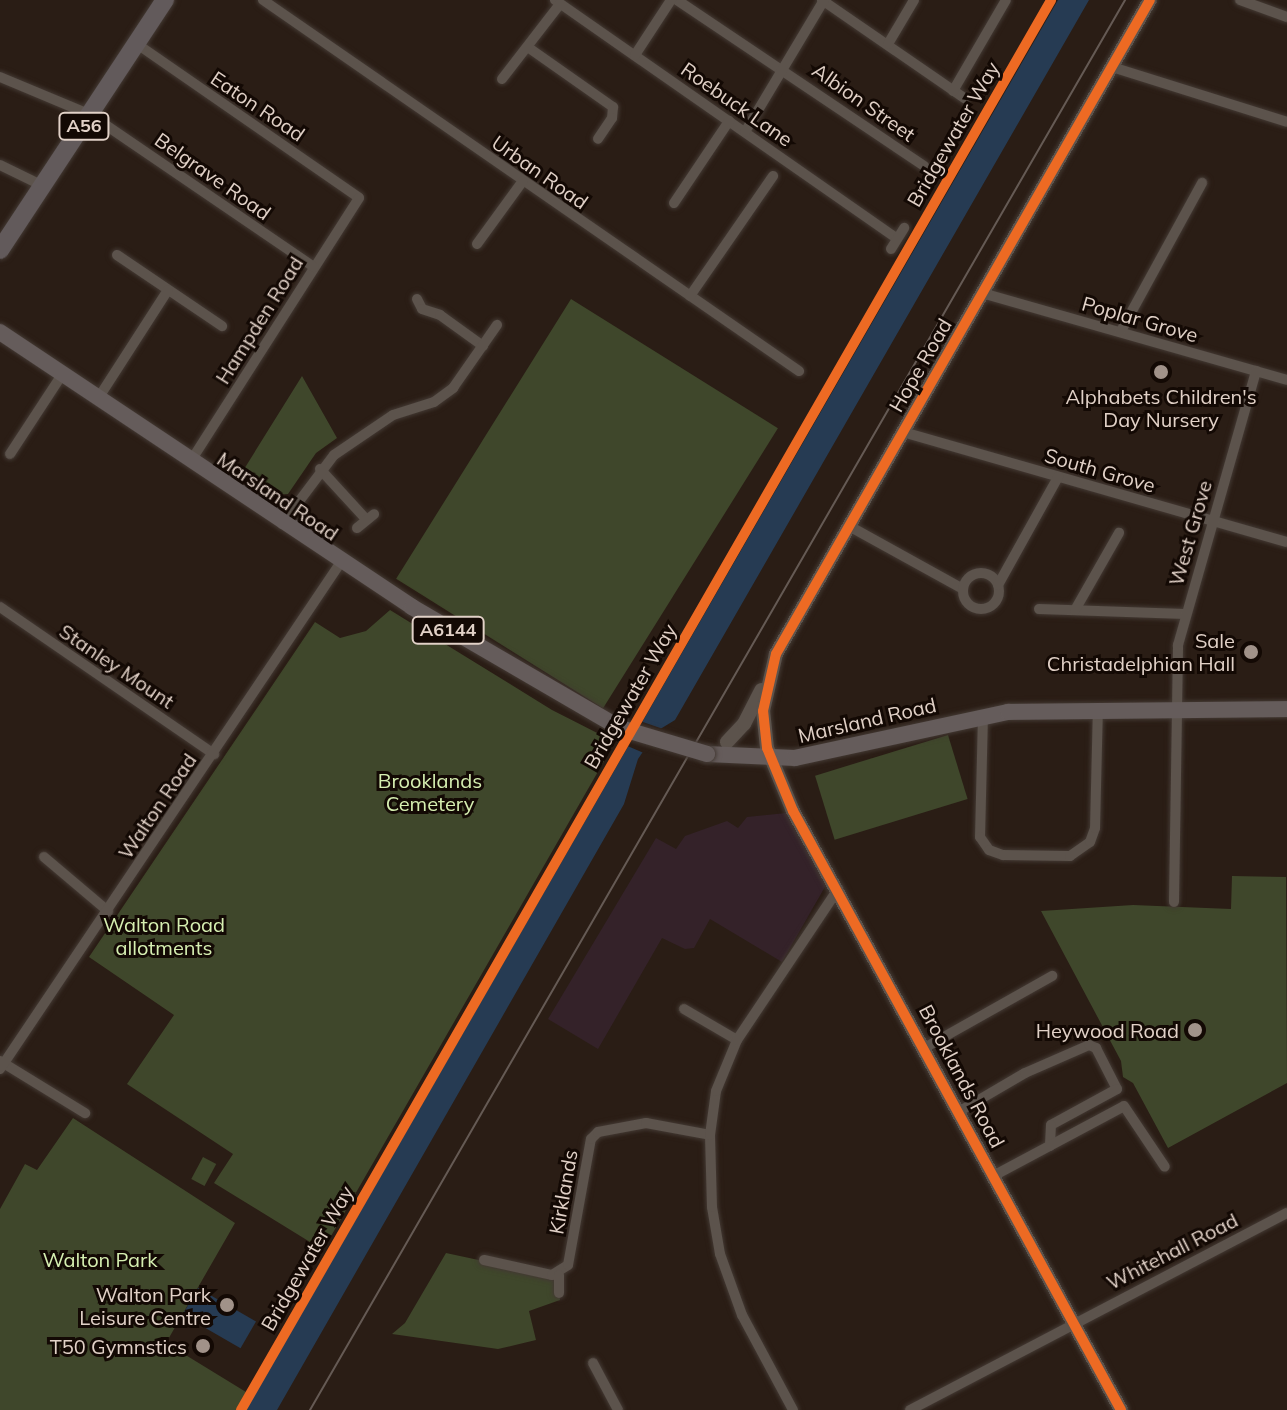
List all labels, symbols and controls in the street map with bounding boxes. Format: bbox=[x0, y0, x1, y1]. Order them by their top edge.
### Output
street label: Roebuck Lane bbox=[677, 57, 797, 151]
street label: Bridgewater Way bbox=[902, 57, 1004, 211]
street label: Albion Street bbox=[808, 58, 920, 146]
street label: Eaton Road bbox=[207, 66, 309, 146]
road number: A56 bbox=[58, 112, 110, 140]
street label: Belgrave Road bbox=[150, 127, 276, 225]
street label: Urban Road bbox=[487, 130, 593, 214]
street label: Hampden Road bbox=[210, 252, 308, 388]
street label: Poplar Grove bbox=[1079, 291, 1201, 347]
street label: Hope Road bbox=[884, 314, 956, 416]
marker: Alphabets Children's Day Nursery bbox=[1152, 363, 1170, 381]
place label: Alphabets Children's Day Nursery bbox=[1065, 384, 1257, 431]
street label: South Grove bbox=[1042, 443, 1158, 497]
street label: Marsland Road bbox=[213, 447, 343, 545]
street label: West Grove bbox=[1164, 478, 1216, 588]
road number: A6144 bbox=[410, 616, 486, 644]
street label: Stanley Mount bbox=[55, 619, 179, 713]
street label: Bridgewater Way bbox=[579, 619, 681, 773]
place label: Sale Christadelphian Hall bbox=[1047, 628, 1235, 675]
marker: Sale Christadelphian Hall bbox=[1242, 643, 1260, 661]
street label: Marsland Road bbox=[796, 692, 938, 748]
street label: Walton Road bbox=[113, 749, 201, 863]
park label: Brooklands Cemetery bbox=[378, 768, 482, 815]
park label: Walton Road allotments bbox=[103, 912, 225, 959]
street label: Brooklands Road bbox=[914, 1000, 1010, 1152]
place label: Heywood Road bbox=[1036, 1018, 1179, 1042]
marker: Heywood Road bbox=[1186, 1021, 1204, 1039]
street label: Kirklands bbox=[544, 1148, 582, 1236]
street label: Bridgewater Way bbox=[256, 1181, 358, 1335]
street label: Whitehall Road bbox=[1102, 1208, 1242, 1294]
park label: Walton Park bbox=[42, 1247, 158, 1271]
place label: Walton Park Leisure Centre bbox=[79, 1282, 211, 1329]
marker: Walton Park Leisure Centre bbox=[218, 1296, 236, 1314]
place label: T50 Gymnstics bbox=[50, 1334, 187, 1358]
marker: T50 Gymnstics bbox=[194, 1337, 212, 1355]

